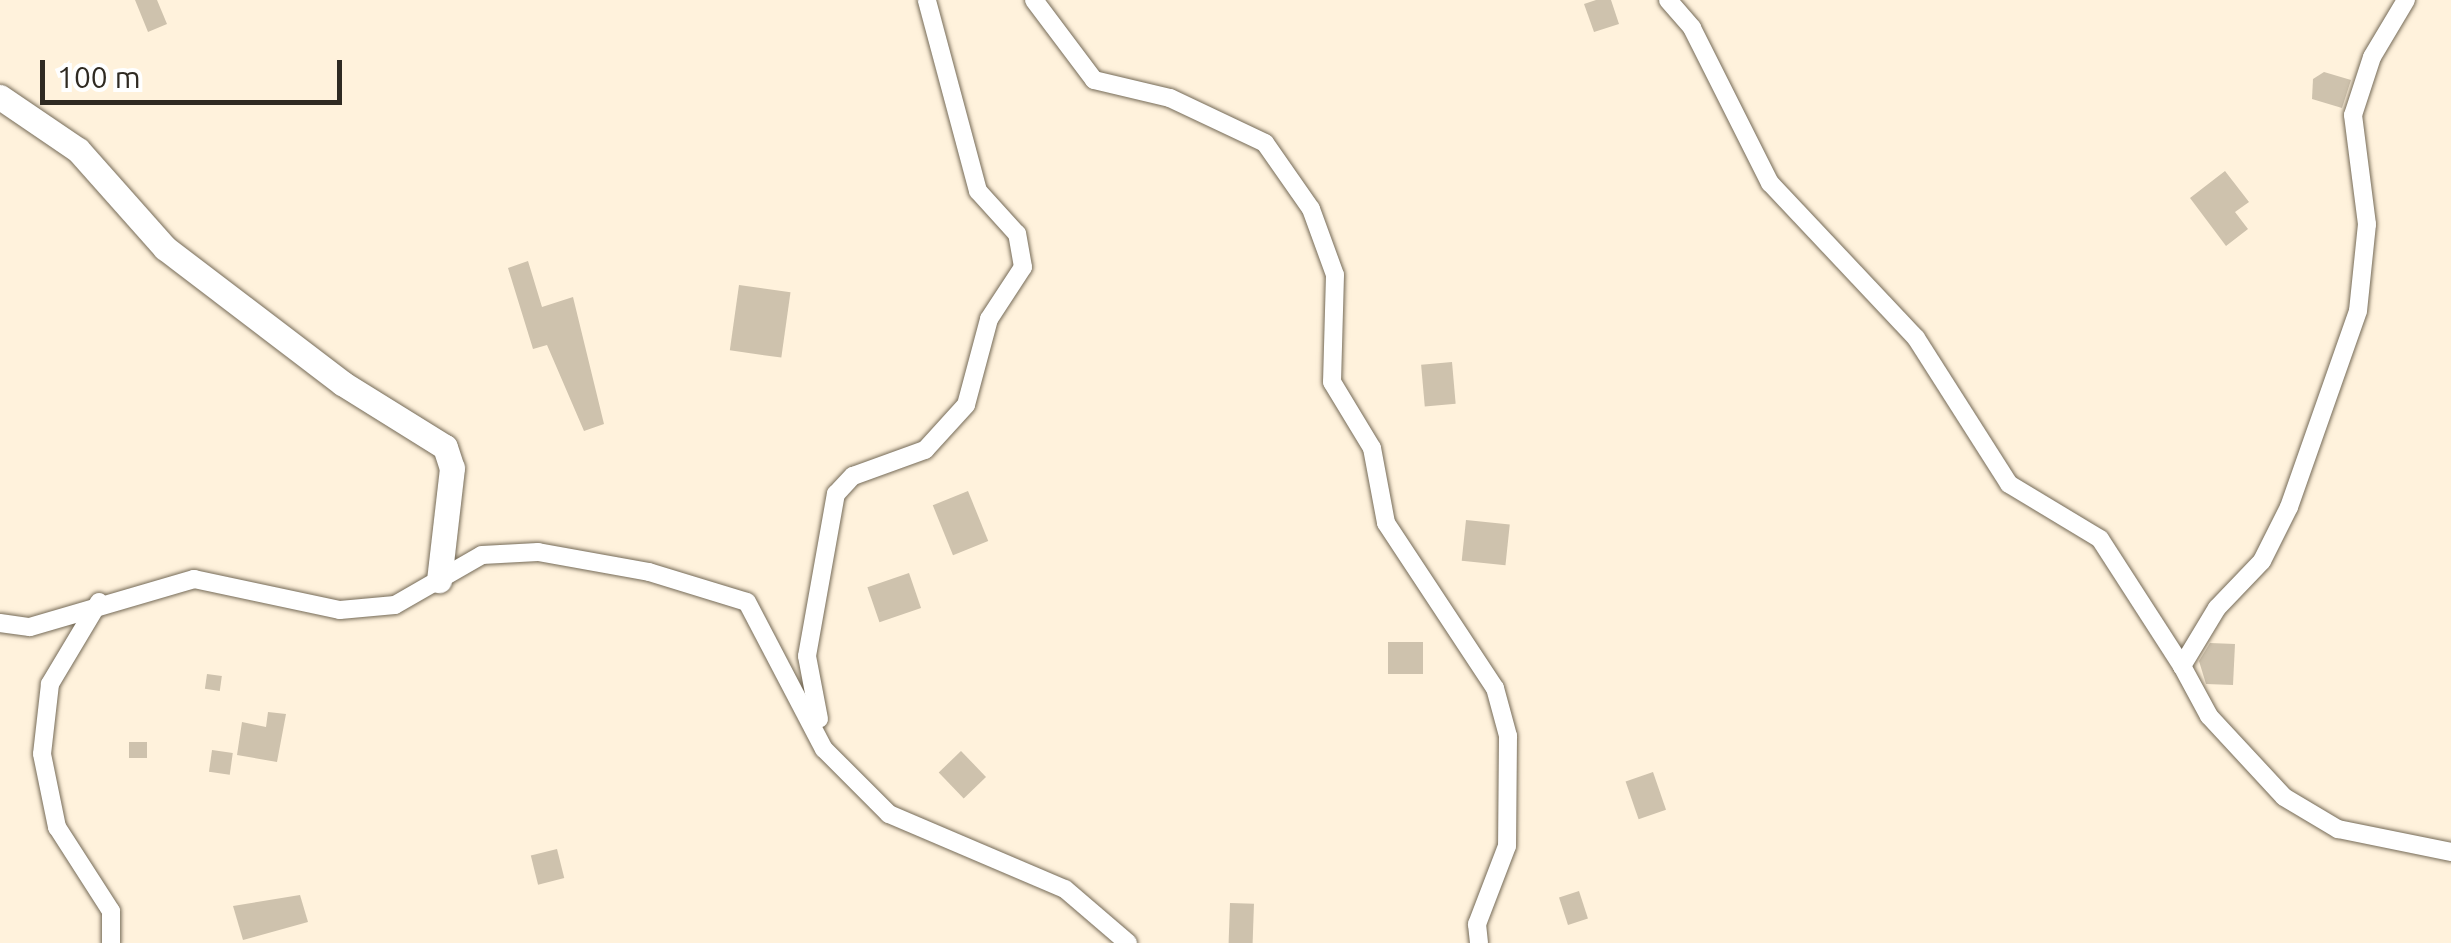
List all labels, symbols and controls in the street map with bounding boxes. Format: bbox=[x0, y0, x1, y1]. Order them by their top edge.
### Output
scale bar bbox=[45, 40, 348, 102]
text: 100 m bbox=[57, 60, 141, 94]

